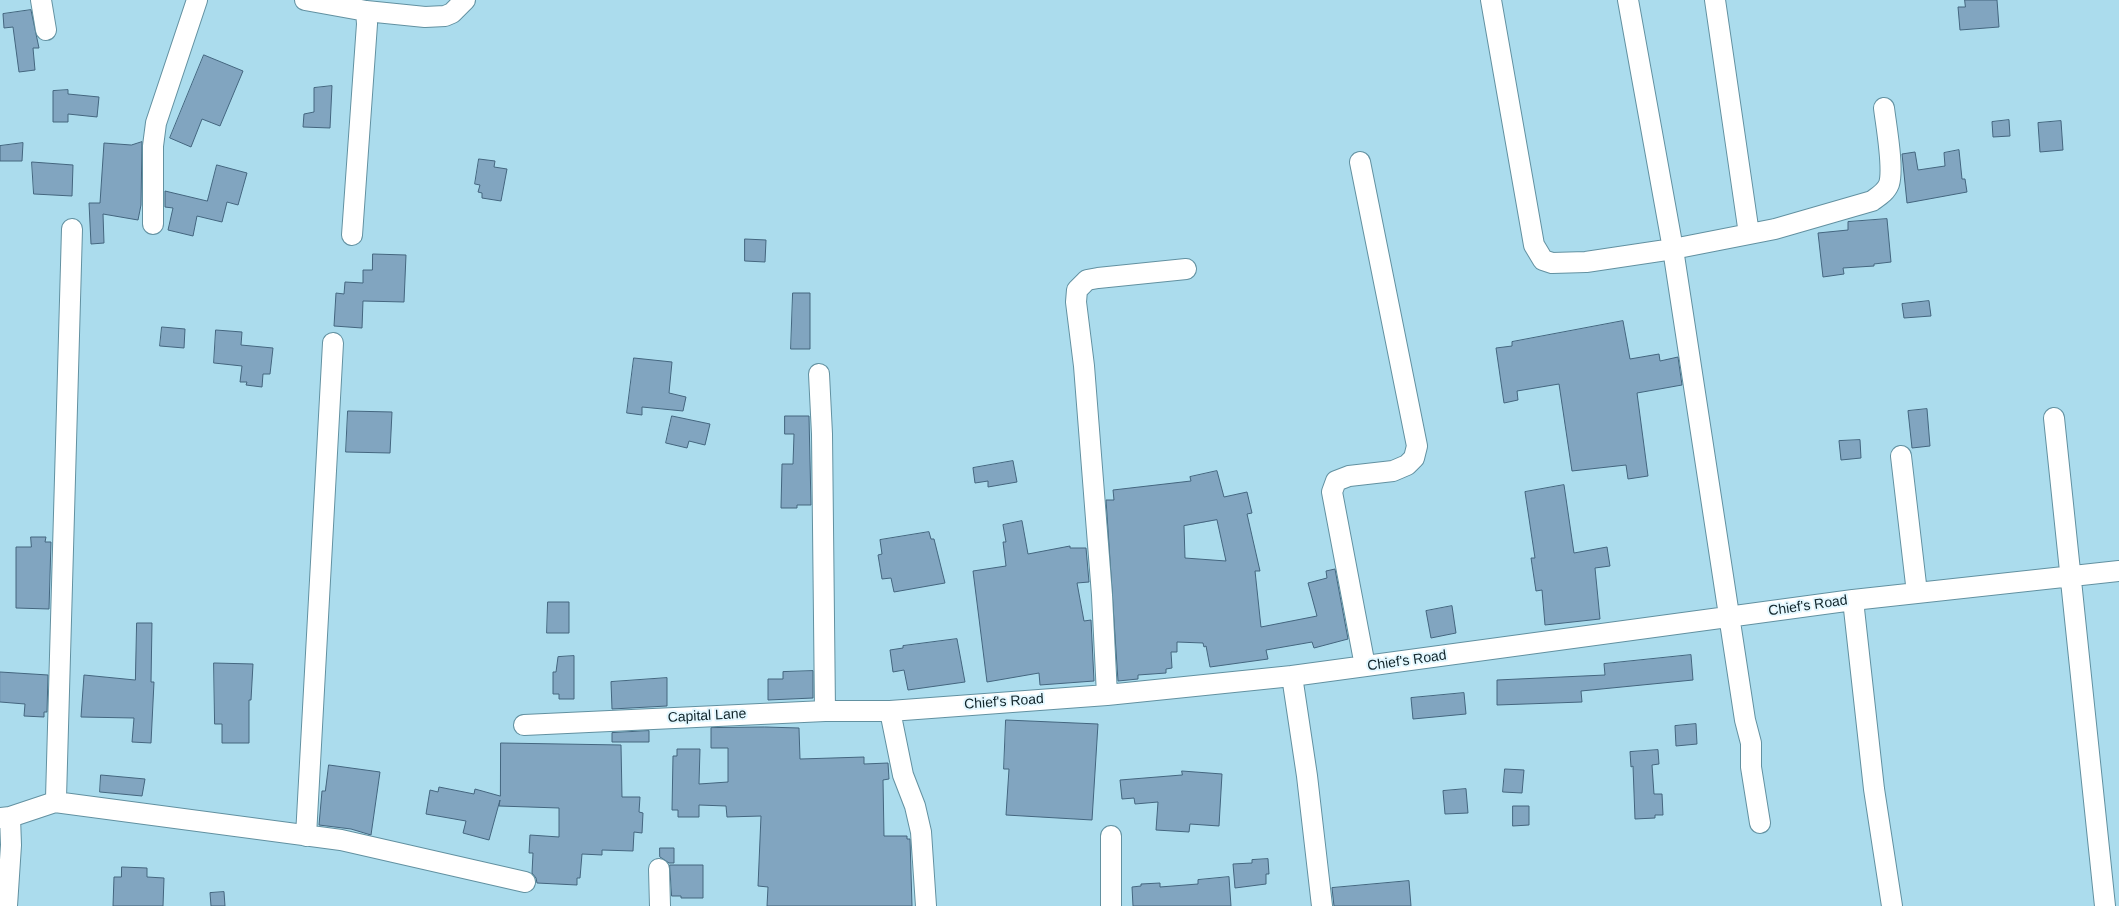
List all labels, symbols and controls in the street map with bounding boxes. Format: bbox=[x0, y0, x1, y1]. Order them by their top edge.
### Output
street label: Chief's Road bbox=[1767, 592, 1849, 620]
street label: Chief's Road bbox=[1366, 647, 1448, 675]
street label: Chief's Road bbox=[964, 691, 1044, 713]
street label: Capital Lane bbox=[667, 706, 747, 726]

